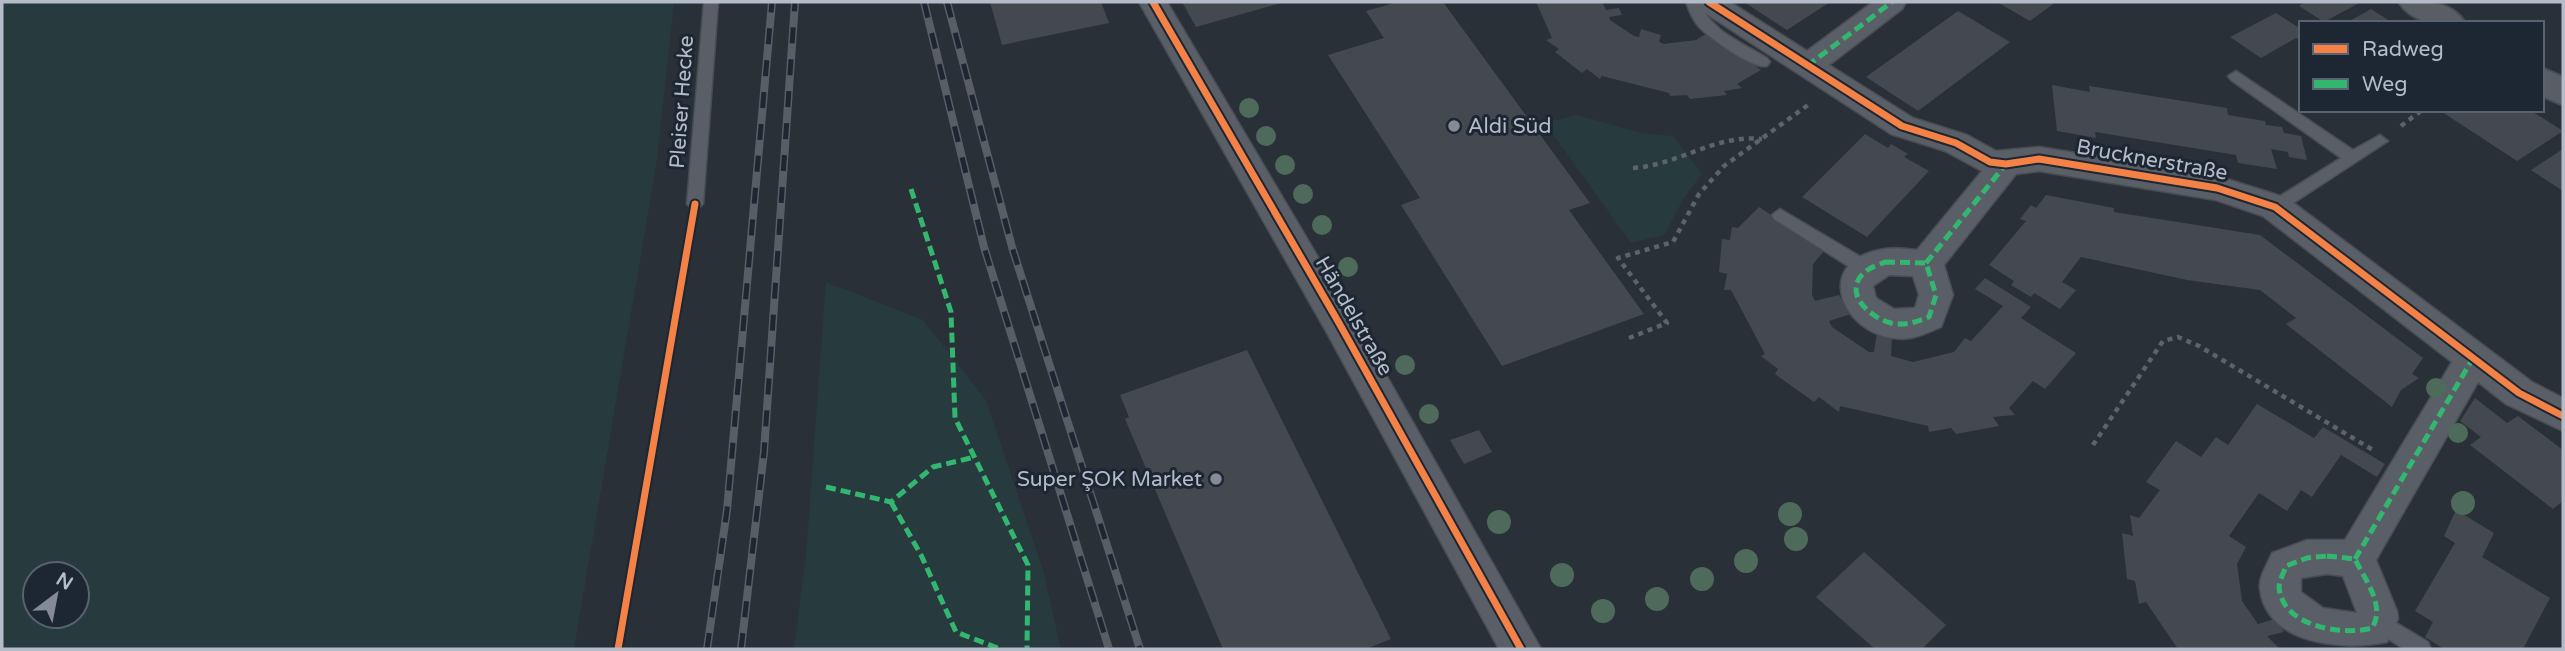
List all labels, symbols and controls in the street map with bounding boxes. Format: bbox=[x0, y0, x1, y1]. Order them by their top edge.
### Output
legend bbox=[2299, 21, 2544, 112]
street label: Pleiser Hecke bbox=[665, 34, 699, 170]
text: Radweg bbox=[2362, 37, 2444, 62]
text: Weg bbox=[2362, 72, 2407, 97]
place label: Aldi Süd bbox=[1468, 114, 1552, 139]
marker: Aldi Süd bbox=[1446, 118, 1462, 134]
street label: Brucknerstraße bbox=[2074, 134, 2230, 186]
street label: Händelstraße bbox=[1310, 252, 1398, 380]
place label: Super ŞOK Market bbox=[1017, 467, 1202, 492]
marker: Super ŞOK Market bbox=[1208, 471, 1224, 487]
north arrow bbox=[21, 560, 91, 630]
text: N bbox=[52, 568, 77, 595]

